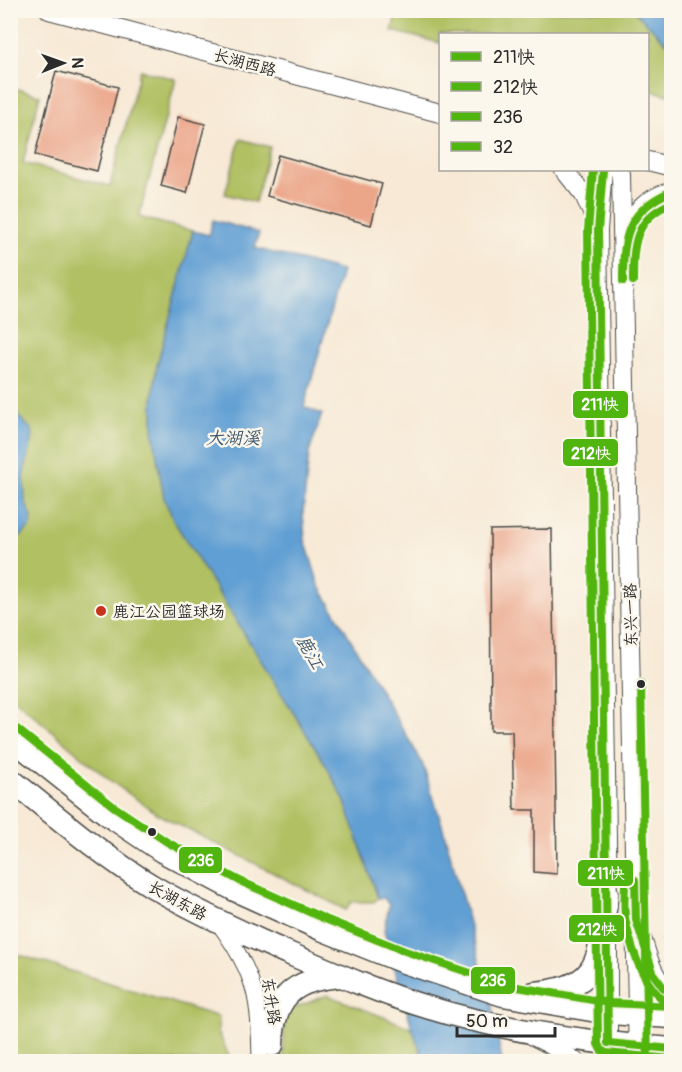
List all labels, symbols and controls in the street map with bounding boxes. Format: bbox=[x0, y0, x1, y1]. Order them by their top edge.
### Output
north arrow bbox=[33, 33, 93, 93]
legend bbox=[439, 33, 649, 171]
street label: 长湖西路 bbox=[211, 45, 278, 81]
text: 211快 bbox=[493, 46, 535, 69]
text: N bbox=[67, 57, 87, 69]
text: 212快 bbox=[493, 76, 538, 99]
text: 236 bbox=[493, 106, 523, 129]
text: 32 bbox=[493, 136, 513, 159]
line badge: 211快 bbox=[572, 390, 629, 419]
text: 211快 bbox=[581, 395, 619, 415]
water label: 大湖溪 bbox=[206, 427, 261, 450]
line badge: 212快 bbox=[562, 438, 619, 467]
text: 212快 bbox=[571, 444, 611, 464]
street label: 东兴一路 bbox=[620, 583, 642, 647]
place label: 鹿江公园篮球场 bbox=[113, 602, 225, 622]
marker: 鹿江公园篮球场 bbox=[94, 604, 108, 618]
water label: 鹿江 bbox=[291, 631, 329, 674]
unlabelled marker bbox=[635, 678, 647, 690]
unlabelled marker bbox=[146, 826, 158, 838]
line badge: 236 bbox=[178, 846, 223, 874]
text: 236 bbox=[188, 851, 214, 871]
line badge: 211快 bbox=[577, 859, 634, 887]
text: 211快 bbox=[587, 864, 625, 884]
street label: 长湖东路 bbox=[145, 877, 210, 925]
line badge: 212快 bbox=[568, 914, 625, 943]
text: 212快 bbox=[577, 920, 617, 940]
line badge: 236 bbox=[470, 966, 516, 995]
text: 236 bbox=[480, 971, 506, 991]
street label: 东升路 bbox=[257, 976, 285, 1026]
scale bar bbox=[457, 1000, 554, 1038]
text: 50 m bbox=[466, 1010, 508, 1033]

